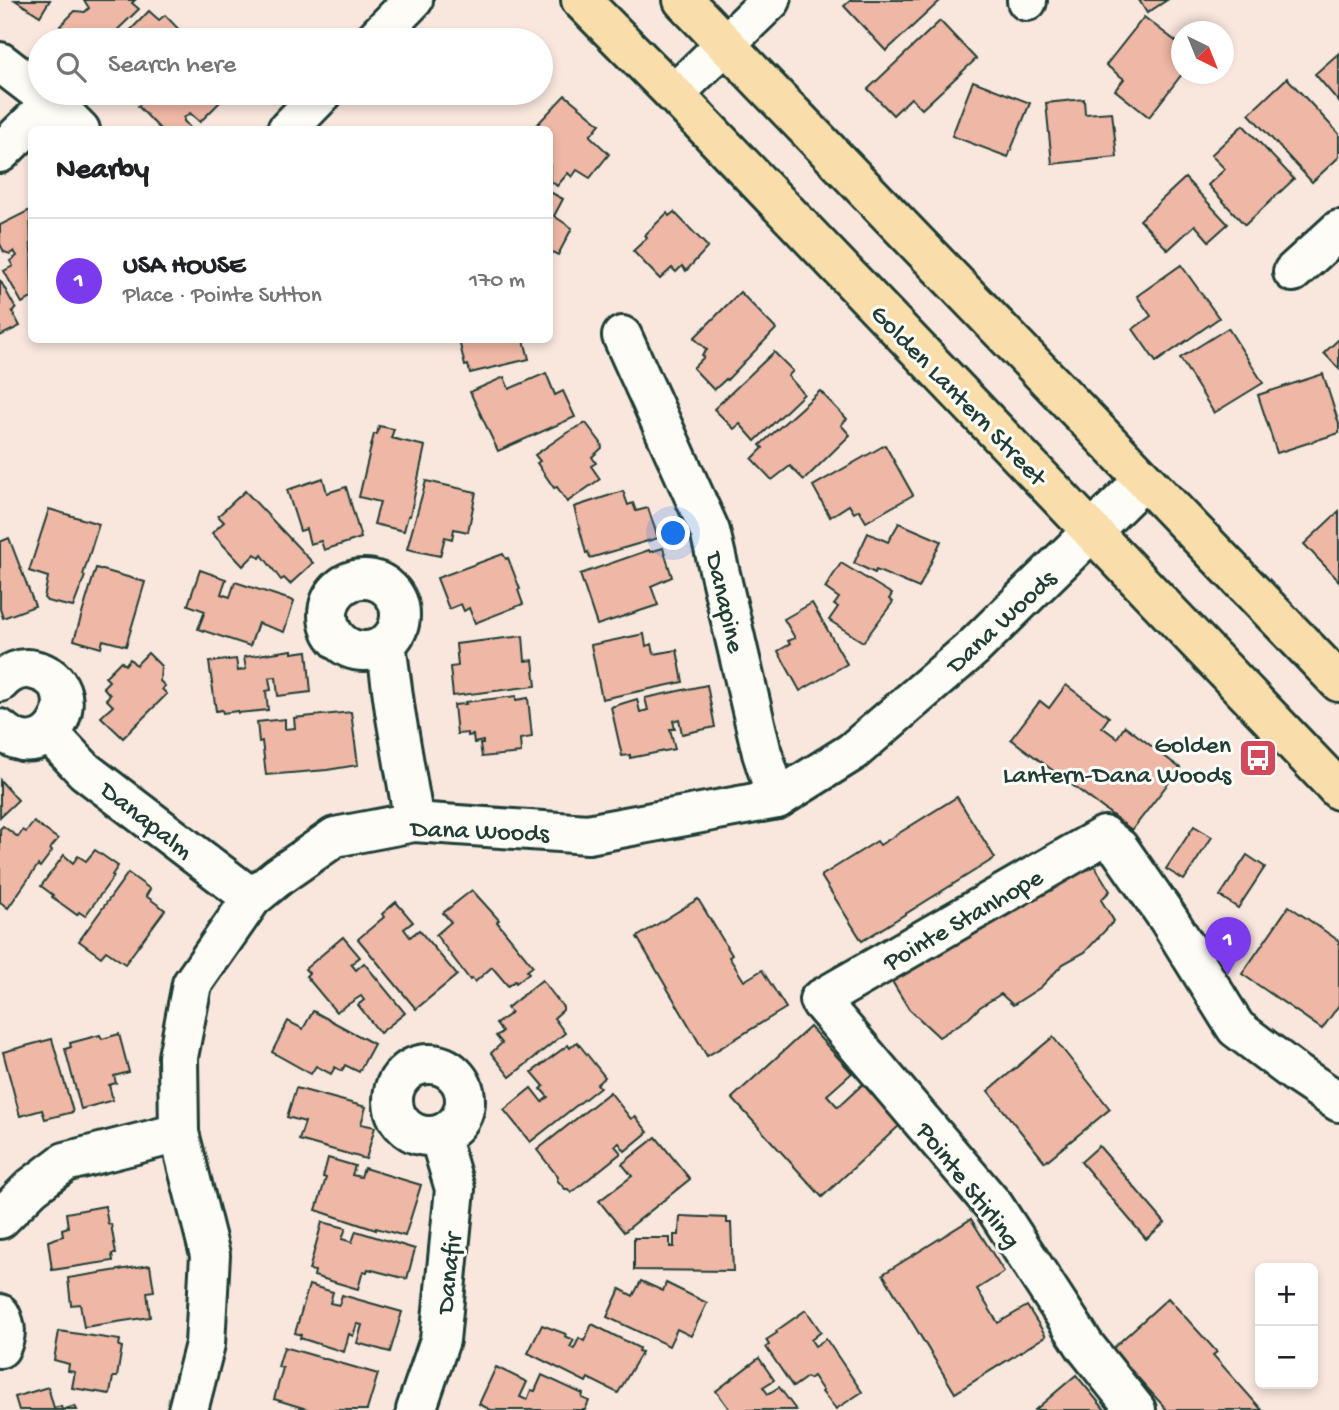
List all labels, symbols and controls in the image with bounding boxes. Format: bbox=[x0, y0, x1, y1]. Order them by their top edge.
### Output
north arrow bbox=[1171, 21, 1234, 84]
search box bbox=[28, 28, 553, 105]
icon: search bbox=[52, 48, 90, 86]
text: Search here bbox=[108, 51, 236, 82]
text: Nearby bbox=[56, 154, 149, 189]
text: USA HOUSE bbox=[123, 252, 245, 283]
text: 1 bbox=[74, 268, 84, 295]
text: 170 m bbox=[469, 268, 525, 295]
text: Place · Pointe Sutton bbox=[123, 283, 322, 310]
street label: Golden Lantern Street bbox=[862, 300, 1053, 496]
your location bbox=[656, 516, 690, 550]
street label: Danapine bbox=[696, 548, 749, 657]
street label: Dana Woods bbox=[940, 564, 1065, 683]
place label: Golden Lantern-Dana Woods bbox=[1003, 732, 1232, 793]
bus stop icon: Golden Lantern-Dana Woods bbox=[1237, 737, 1279, 779]
street label: Danapalm bbox=[91, 775, 198, 868]
street label: Dana Woods bbox=[408, 816, 551, 851]
street label: Pointe Stanhope bbox=[878, 863, 1050, 981]
pin: 1 bbox=[1205, 917, 1251, 975]
street label: Pointe Stirling bbox=[907, 1117, 1025, 1256]
street label: Danafir bbox=[432, 1229, 471, 1317]
map controls bbox=[1255, 1263, 1318, 1389]
button: + bbox=[1255, 1263, 1318, 1326]
button: − bbox=[1255, 1326, 1318, 1389]

